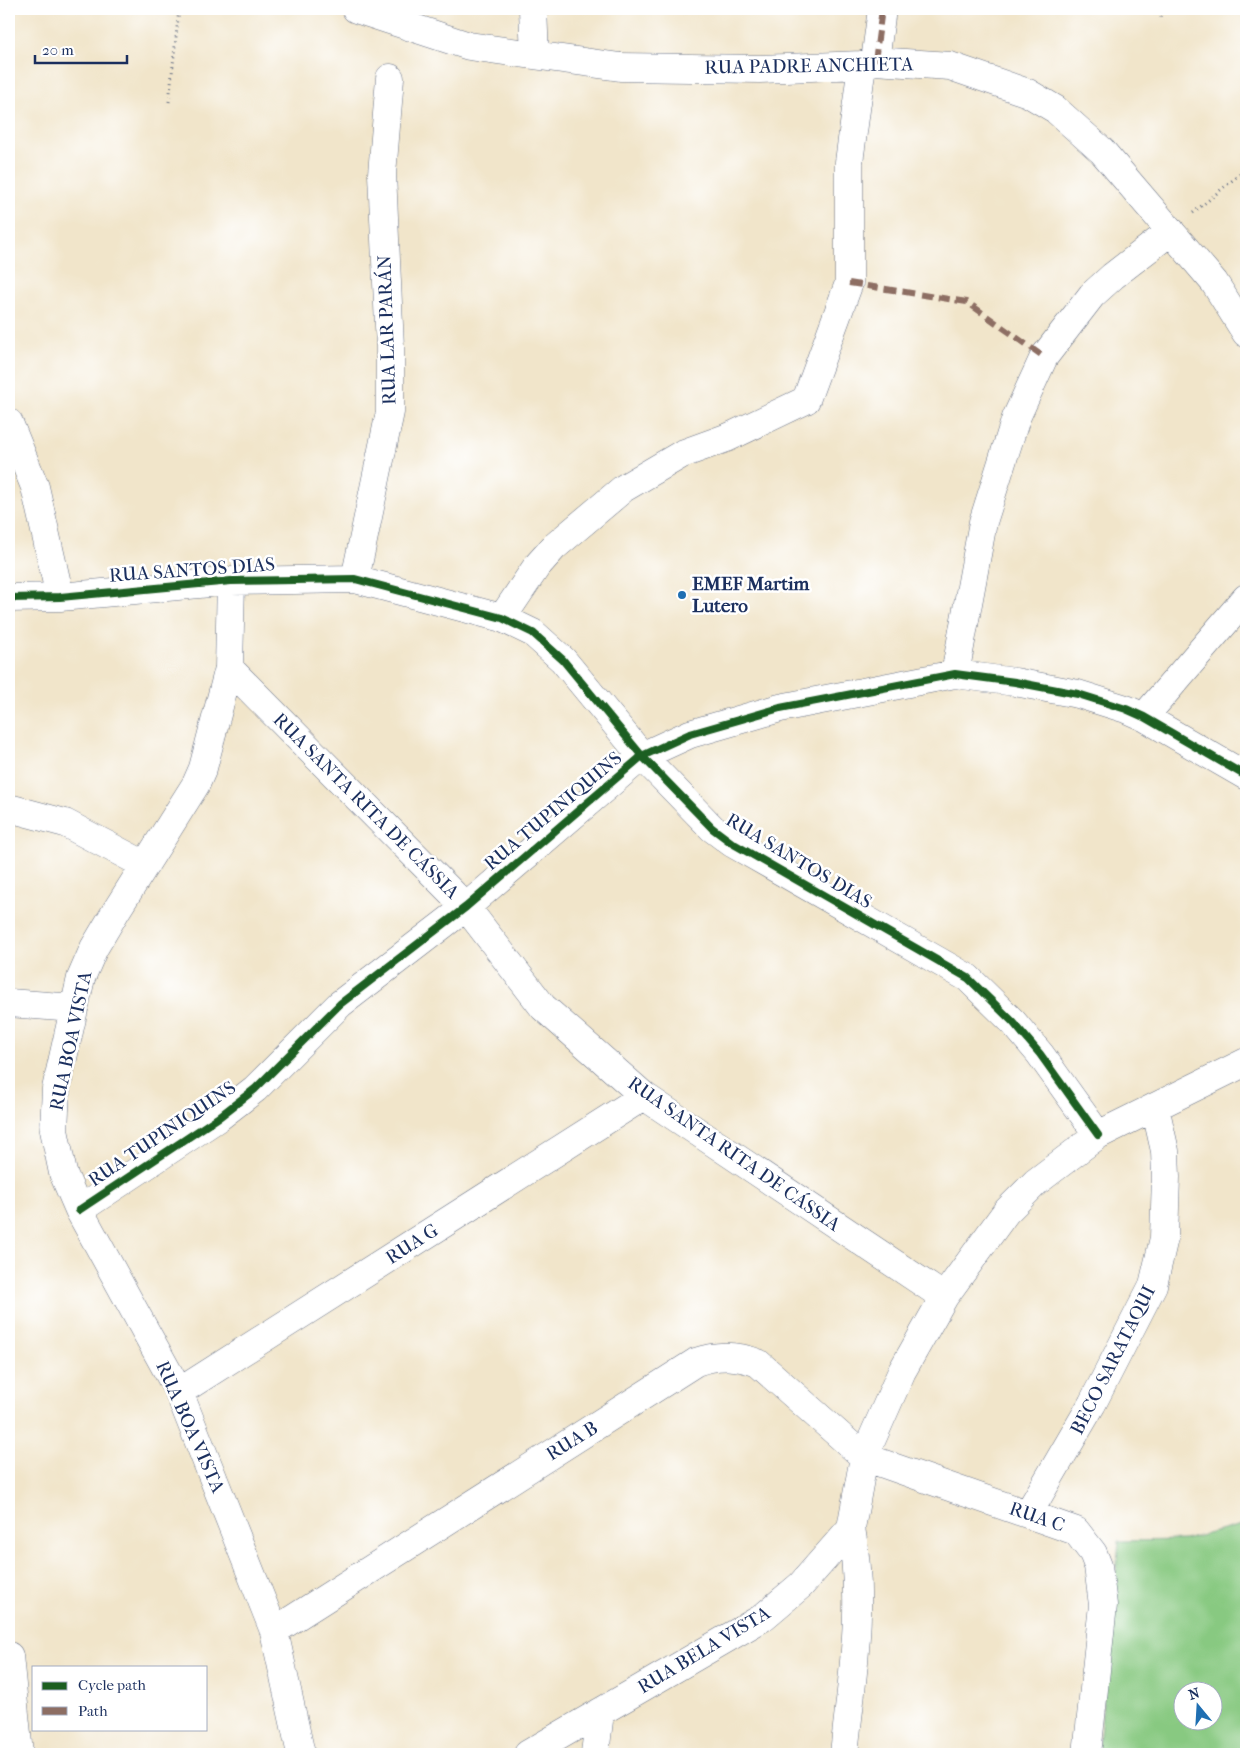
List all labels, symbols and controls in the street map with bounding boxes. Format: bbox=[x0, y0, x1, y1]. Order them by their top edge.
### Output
scale bar bbox=[35, 32, 128, 64]
text: 20 m bbox=[42, 41, 74, 59]
street label: RUA PADRE ANCHIETA bbox=[704, 53, 914, 79]
street label: RUA LAR PARÁN bbox=[373, 254, 401, 405]
street label: RUA SANTOS DIAS bbox=[108, 553, 276, 587]
place label: EMEF Martim Lutero bbox=[692, 573, 810, 617]
marker: EMEF Martim Lutero bbox=[676, 589, 688, 601]
street label: RUA SANTA RITA DE CÁSSIA bbox=[268, 708, 464, 904]
street label: RUA TUPINIQUINS bbox=[480, 747, 626, 875]
street label: RUA SANTOS DIAS bbox=[722, 809, 876, 913]
street label: RUA BOA VISTA bbox=[45, 969, 97, 1113]
street label: RUA SANTA RITA DE CÁSSIA bbox=[624, 1072, 845, 1236]
street label: RUA TUPINIQUINS bbox=[84, 1076, 240, 1191]
street label: RUA G bbox=[382, 1219, 442, 1269]
street label: BECO SARATAQUI bbox=[1066, 1282, 1160, 1438]
street label: RUA BOA VISTA bbox=[151, 1358, 229, 1497]
street label: RUA B bbox=[542, 1417, 602, 1465]
street label: RUA C bbox=[1006, 1497, 1068, 1537]
street label: RUA BELA VISTA bbox=[634, 1601, 775, 1698]
legend bbox=[32, 1666, 208, 1730]
text: Cycle path bbox=[78, 1676, 146, 1694]
north arrow bbox=[1172, 1680, 1222, 1730]
text: N bbox=[1186, 1684, 1202, 1704]
text: Path bbox=[78, 1702, 108, 1720]

